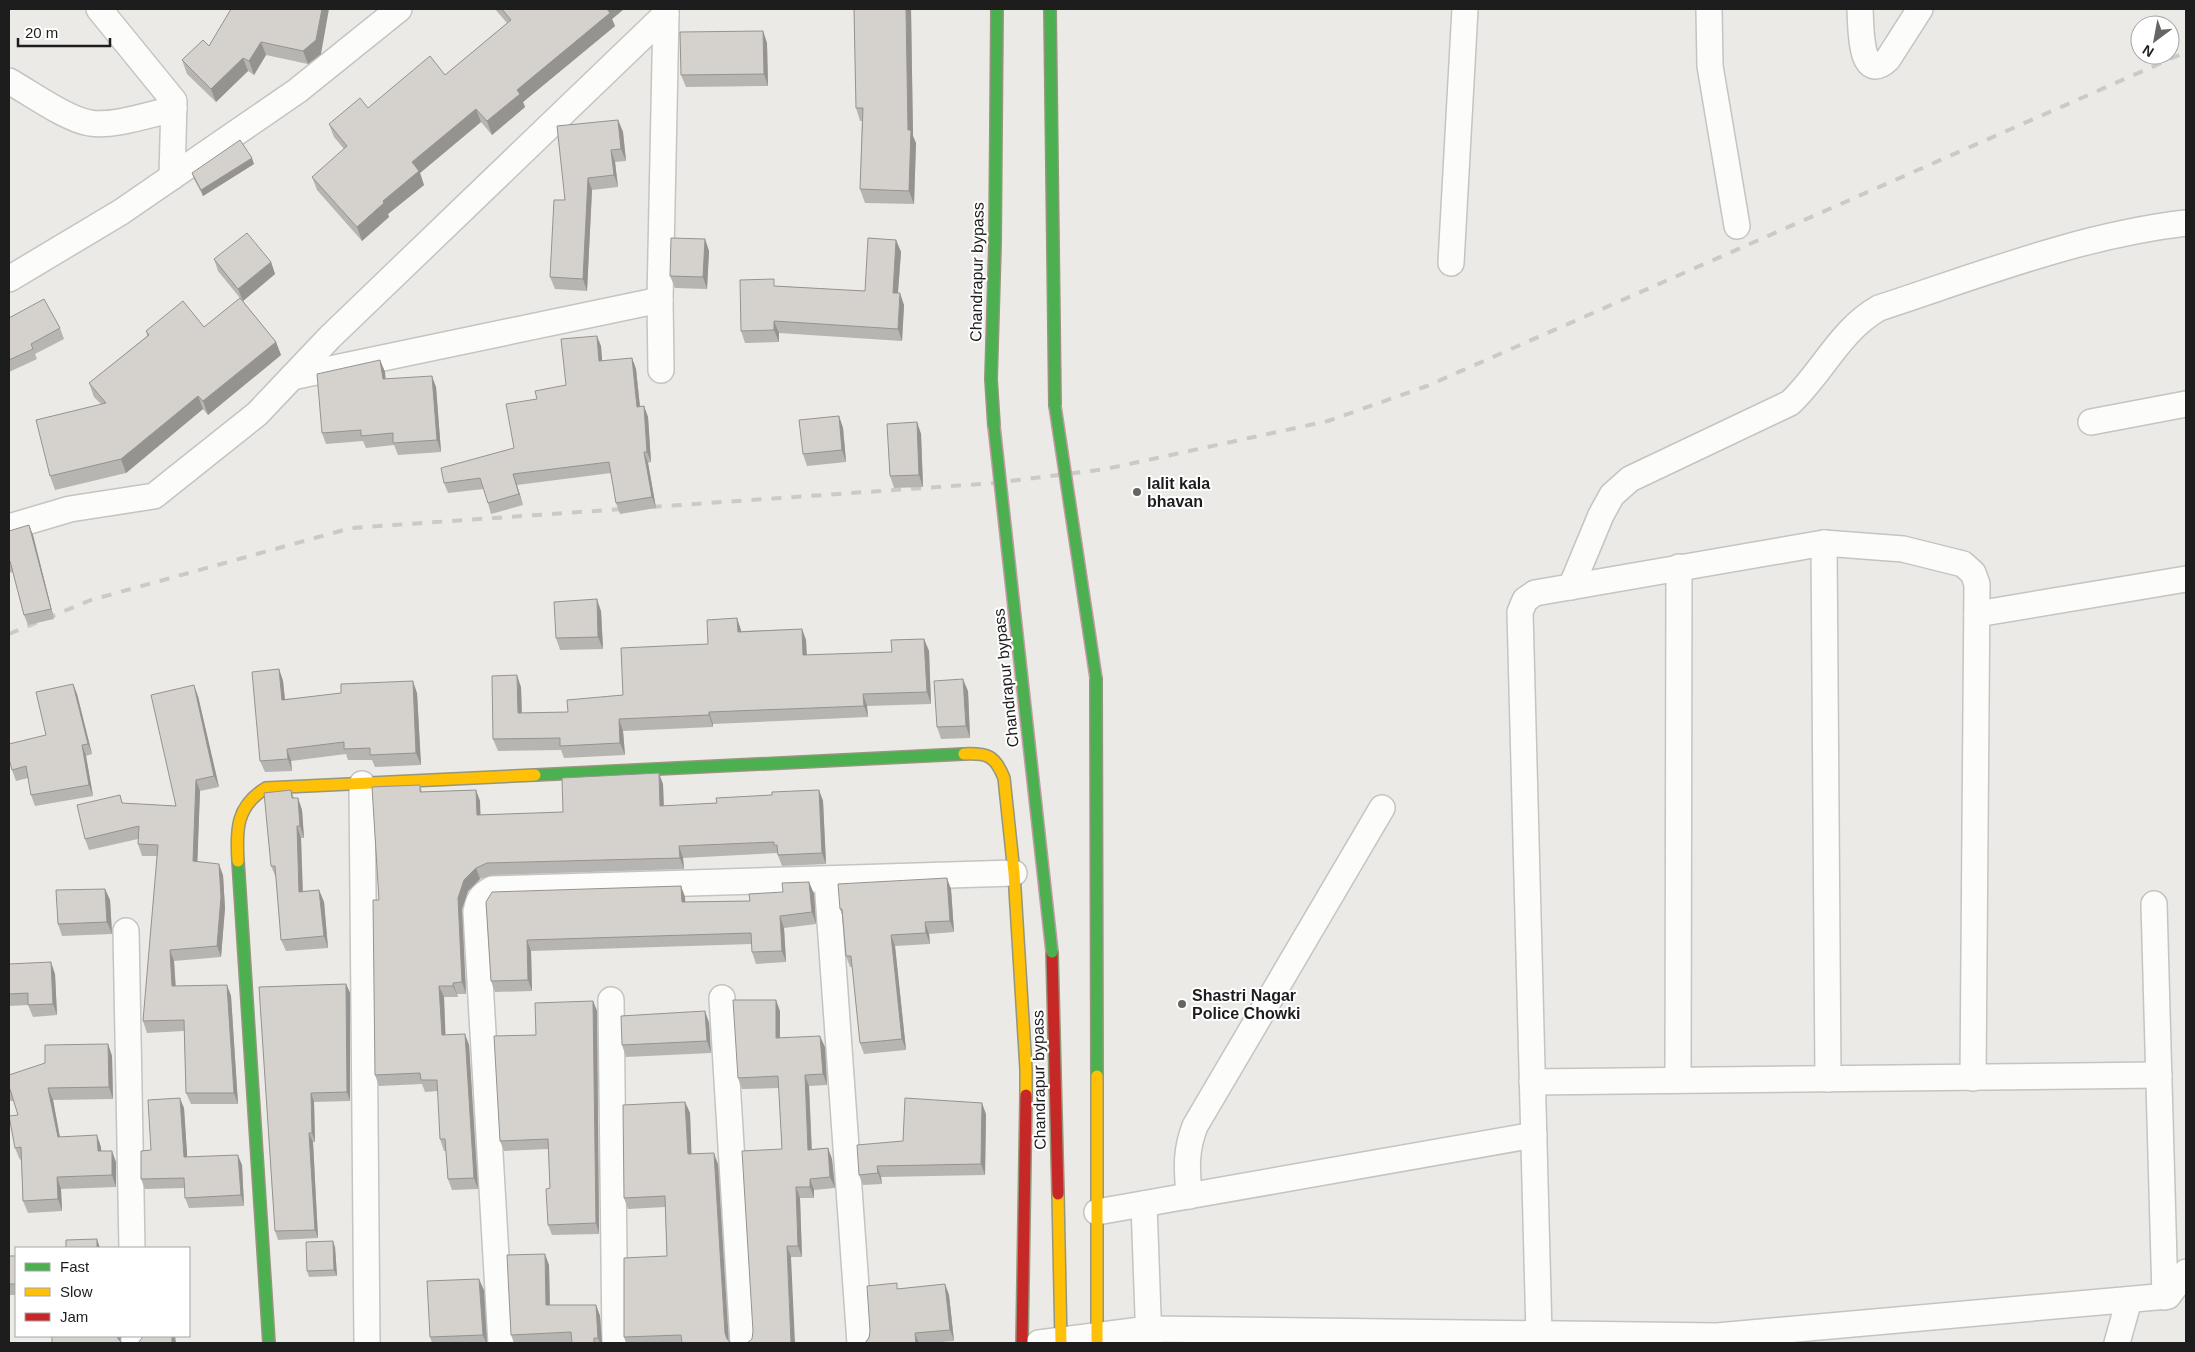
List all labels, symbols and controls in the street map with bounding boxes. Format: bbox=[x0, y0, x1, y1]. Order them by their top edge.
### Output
scale bar bbox=[18, 15, 110, 47]
north arrow bbox=[2130, 15, 2180, 65]
text: 20 m bbox=[25, 24, 58, 41]
text: N bbox=[2140, 42, 2157, 60]
street label: Chandrapur bypass bbox=[967, 202, 987, 342]
place label: lalit kala bhavan bbox=[1147, 475, 1210, 510]
marker: lalit kala bhavan bbox=[1131, 486, 1143, 498]
street label: Chandrapur bypass bbox=[990, 608, 1022, 748]
place label: Shastri Nagar Police Chowki bbox=[1192, 987, 1300, 1022]
marker: Shastri Nagar Police Chowki bbox=[1176, 998, 1188, 1010]
street label: Chandrapur bypass bbox=[1029, 1010, 1049, 1150]
legend bbox=[15, 1247, 190, 1337]
text: Fast bbox=[60, 1258, 90, 1275]
text: Slow bbox=[60, 1283, 93, 1300]
text: Jam bbox=[60, 1308, 88, 1325]

